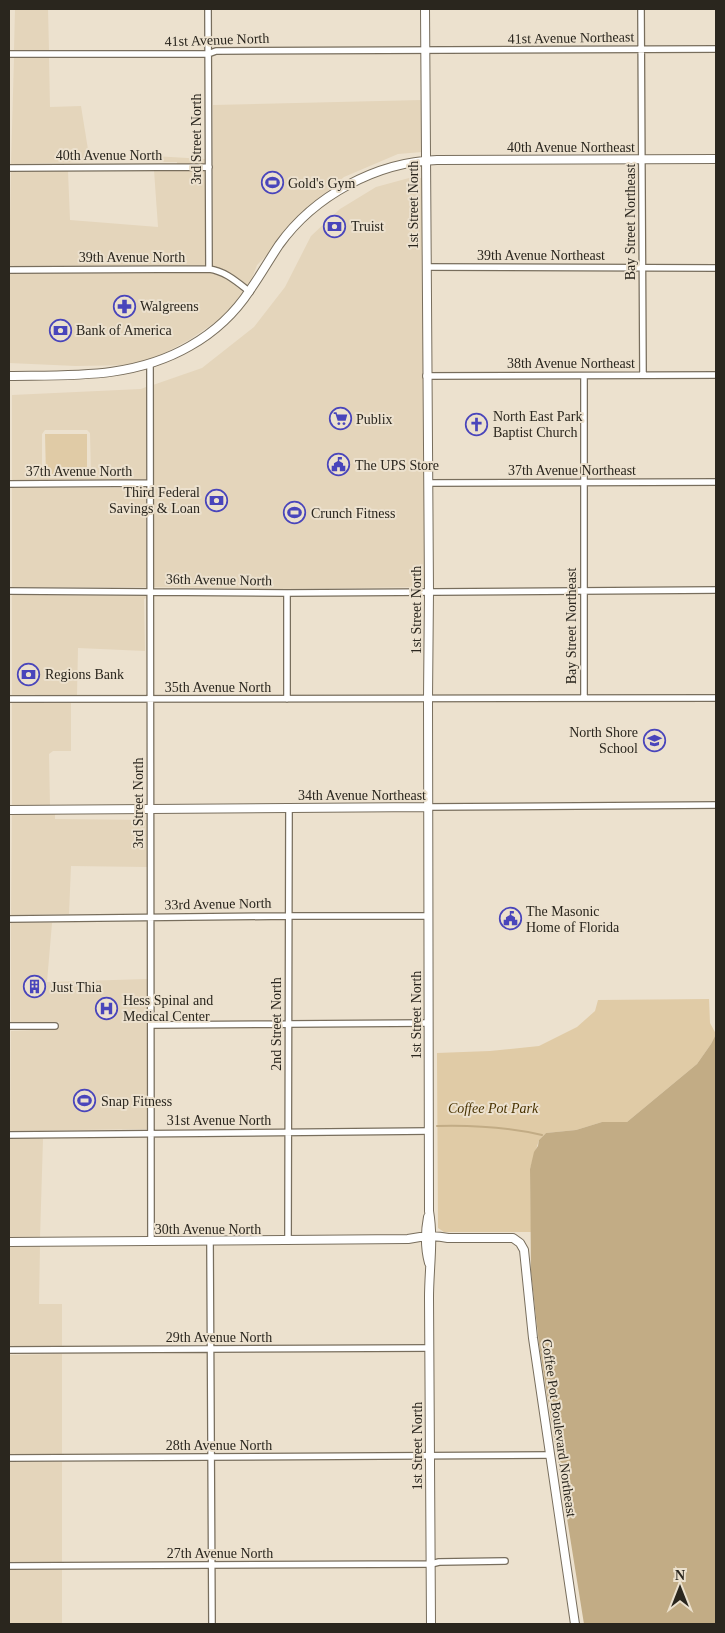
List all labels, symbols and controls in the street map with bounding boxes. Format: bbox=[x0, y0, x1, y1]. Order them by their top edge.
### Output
street label: 41st Avenue Northeast bbox=[508, 29, 634, 47]
street label: 41st Avenue North bbox=[164, 31, 270, 49]
street label: 3rd Street North bbox=[189, 94, 204, 184]
street label: 40th Avenue Northeast bbox=[507, 140, 635, 155]
street label: 40th Avenue North bbox=[56, 148, 162, 163]
street label: 1st Street North bbox=[406, 161, 421, 249]
street label: Bay Street Northeast bbox=[623, 164, 638, 280]
sports icon: Gold's Gym bbox=[260, 171, 284, 195]
place label: Gold's Gym bbox=[288, 176, 356, 191]
bank icon: Truist bbox=[323, 214, 347, 238]
place label: Truist bbox=[351, 219, 384, 234]
street label: 39th Avenue Northeast bbox=[477, 248, 605, 263]
street label: 39th Avenue North bbox=[79, 250, 185, 265]
pharmacy icon: Walgreens bbox=[112, 294, 136, 318]
place label: Walgreens bbox=[140, 299, 199, 314]
bank icon: Bank of America bbox=[48, 318, 72, 342]
place label: Bank of America bbox=[76, 323, 172, 338]
street label: 38th Avenue Northeast bbox=[507, 356, 635, 371]
supermarket icon: Publix bbox=[328, 407, 352, 431]
place label: North East Park Baptist Church bbox=[493, 409, 582, 440]
place label: Publix bbox=[356, 412, 393, 427]
church icon: North East Park Baptist Church bbox=[465, 412, 489, 436]
public building icon: The UPS Store bbox=[327, 453, 351, 477]
place label: The UPS Store bbox=[355, 458, 439, 473]
street label: 37th Avenue Northeast bbox=[508, 463, 636, 478]
street label: 37th Avenue North bbox=[26, 464, 132, 479]
place label: Third Federal Savings & Loan bbox=[109, 485, 200, 516]
bank icon: Third Federal Savings & Loan bbox=[204, 488, 228, 512]
sports icon: Crunch Fitness bbox=[283, 501, 307, 525]
place label: Crunch Fitness bbox=[311, 506, 395, 521]
street label: 1st Street North bbox=[409, 566, 424, 654]
street label: Bay Street Northeast bbox=[564, 568, 579, 684]
street label: 36th Avenue North bbox=[166, 572, 272, 588]
bank icon: Regions Bank bbox=[17, 662, 41, 686]
place label: Regions Bank bbox=[45, 667, 124, 682]
street label: 35th Avenue North bbox=[165, 680, 271, 695]
place label: North Shore School bbox=[569, 725, 638, 756]
school or university icon: North Shore School bbox=[642, 728, 666, 752]
street label: 3rd Street North bbox=[131, 758, 146, 848]
street label: 34th Avenue Northeast bbox=[298, 788, 426, 803]
street label: 33rd Avenue North bbox=[164, 896, 272, 912]
place label: The Masonic Home of Florida bbox=[526, 904, 620, 935]
public building icon: The Masonic Home of Florida bbox=[498, 907, 522, 931]
street label: 1st Street North bbox=[409, 971, 424, 1059]
building icon: Just Thia bbox=[23, 975, 47, 999]
street label: 2nd Street North bbox=[269, 977, 284, 1071]
place label: Just Thia bbox=[51, 980, 102, 995]
place label: Hess Spinal and Medical Center bbox=[123, 993, 213, 1024]
hospital icon: Hess Spinal and Medical Center bbox=[95, 996, 119, 1020]
sports icon: Snap Fitness bbox=[73, 1089, 97, 1113]
place label: Snap Fitness bbox=[101, 1094, 172, 1109]
park label: Coffee Pot Park bbox=[448, 1101, 539, 1116]
street label: 31st Avenue North bbox=[167, 1113, 271, 1128]
street label: 30th Avenue North bbox=[155, 1222, 261, 1237]
street label: 29th Avenue North bbox=[166, 1330, 272, 1345]
street label: Coffee Pot Boulevard Northeast bbox=[539, 1338, 579, 1518]
street label: 1st Street North bbox=[410, 1402, 425, 1490]
street label: 28th Avenue North bbox=[166, 1438, 272, 1453]
street label: 27th Avenue North bbox=[167, 1546, 273, 1561]
north arrow bbox=[655, 1563, 705, 1613]
text: N bbox=[675, 1568, 685, 1583]

